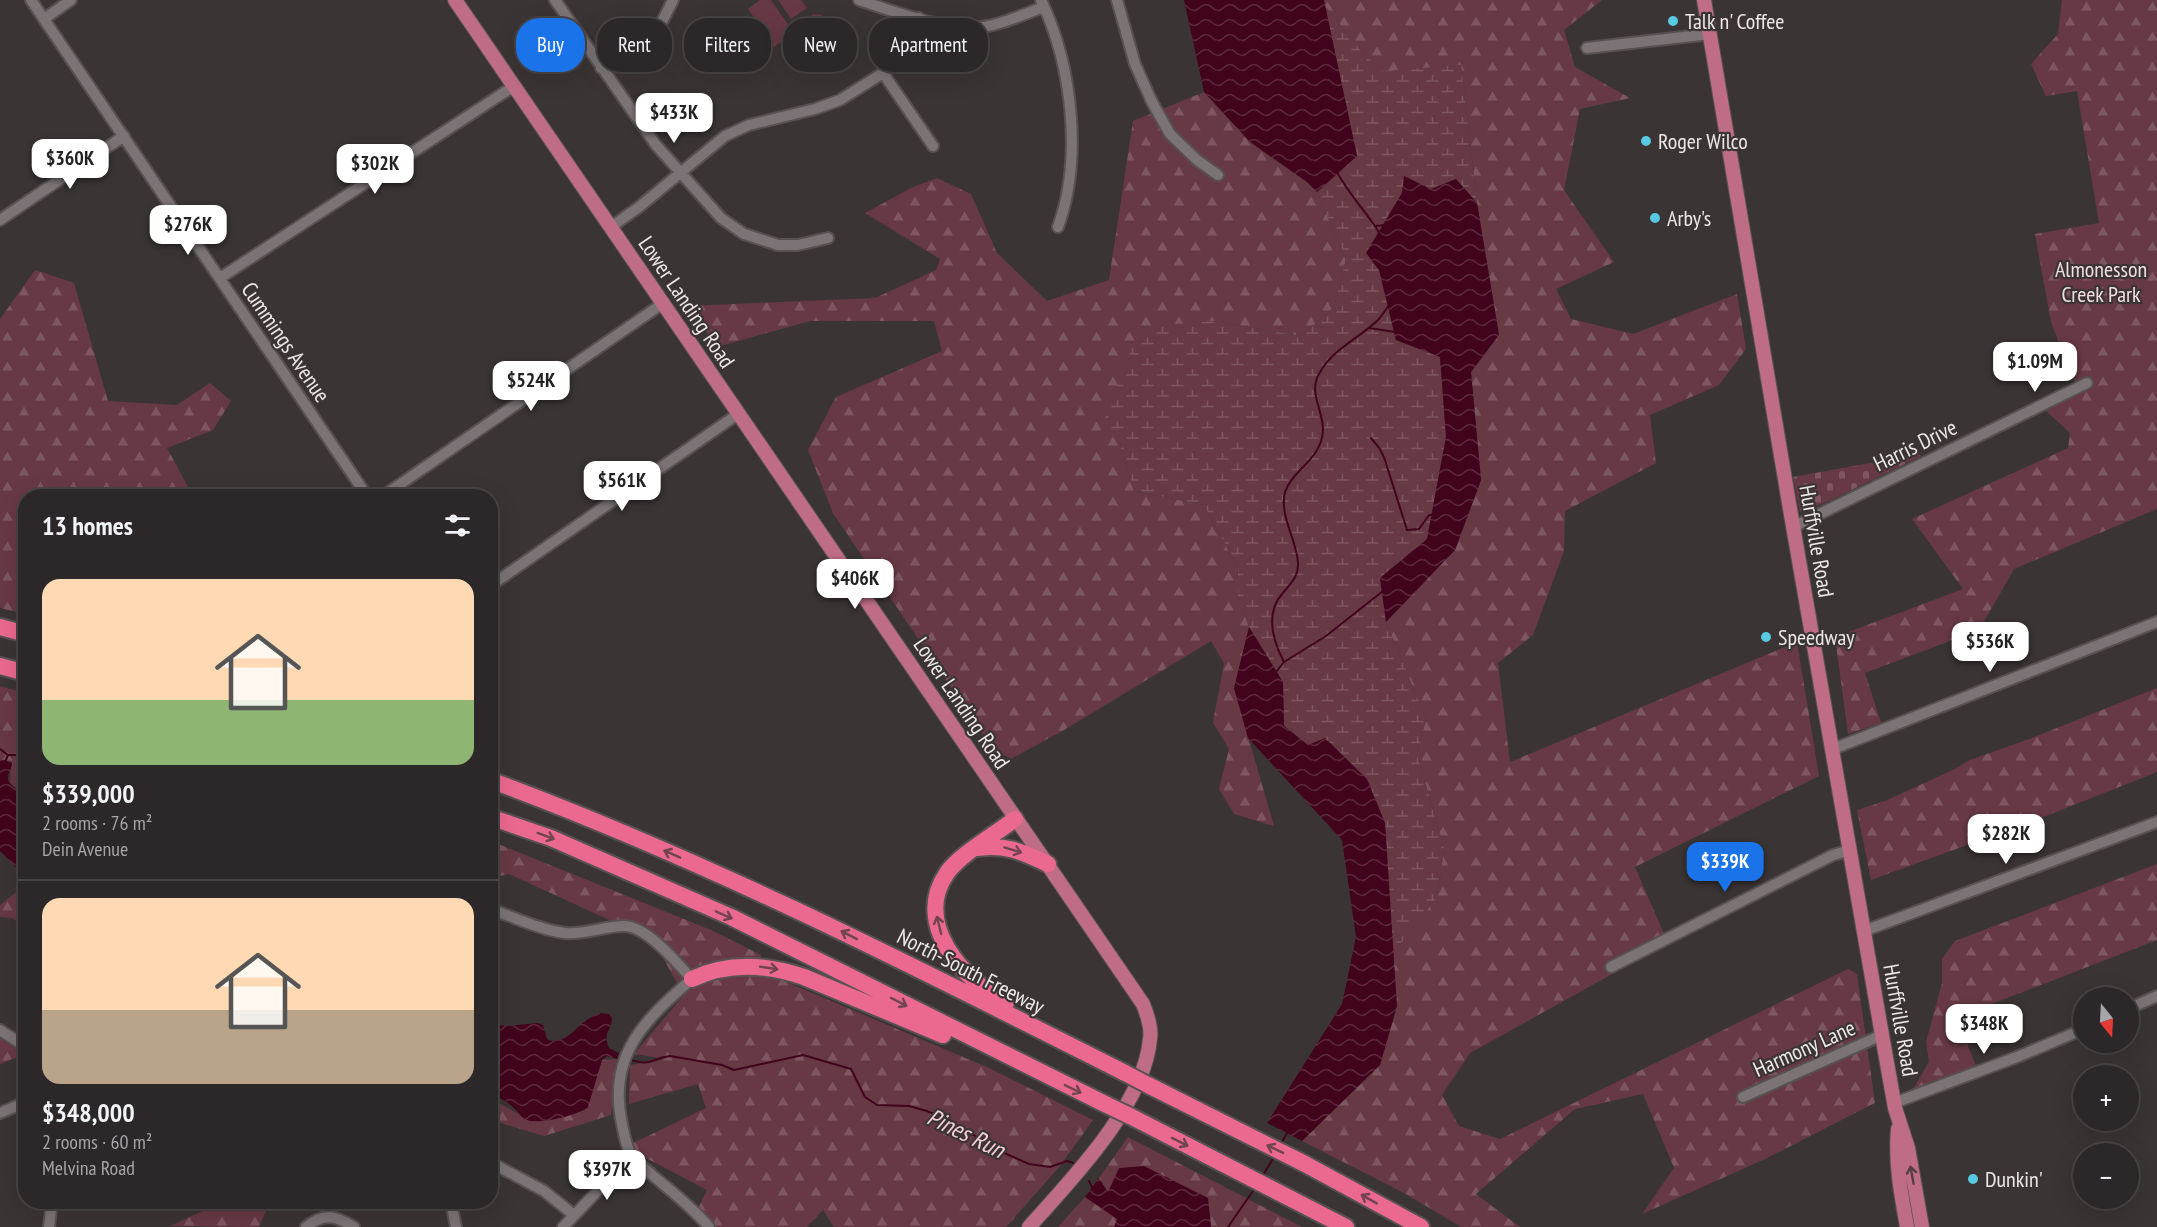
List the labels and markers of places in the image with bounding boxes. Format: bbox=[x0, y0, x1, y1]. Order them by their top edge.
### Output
place label: Talk n' Coffee bbox=[1685, 7, 1784, 35]
marker: Talk n' Coffee bbox=[1666, 14, 1680, 28]
pin: $433K bbox=[632, 93, 716, 144]
place label: Roger Wilco bbox=[1658, 127, 1748, 155]
marker: Roger Wilco bbox=[1639, 134, 1653, 148]
pin: $360K bbox=[28, 139, 112, 190]
pin: $302K bbox=[333, 144, 417, 195]
place label: Arby's bbox=[1667, 204, 1711, 232]
pin: $276K bbox=[146, 205, 230, 256]
marker: Arby's bbox=[1648, 211, 1662, 225]
pin: $1.09M bbox=[1986, 342, 2084, 393]
pin: $524K bbox=[489, 361, 573, 412]
pin: $561K bbox=[580, 461, 664, 512]
pin: $406K bbox=[813, 559, 897, 610]
pin: $536K bbox=[1948, 622, 2032, 673]
place label: Speedway bbox=[1778, 623, 1855, 651]
marker: Speedway bbox=[1759, 630, 1773, 644]
pin: $282K bbox=[1964, 814, 2048, 865]
pin: $339K bbox=[1683, 842, 1767, 893]
pin: $348K bbox=[1942, 1004, 2026, 1055]
pin: $397K bbox=[565, 1150, 649, 1201]
place label: Dunkin' bbox=[1985, 1165, 2043, 1193]
marker: Dunkin' bbox=[1966, 1172, 1980, 1186]

